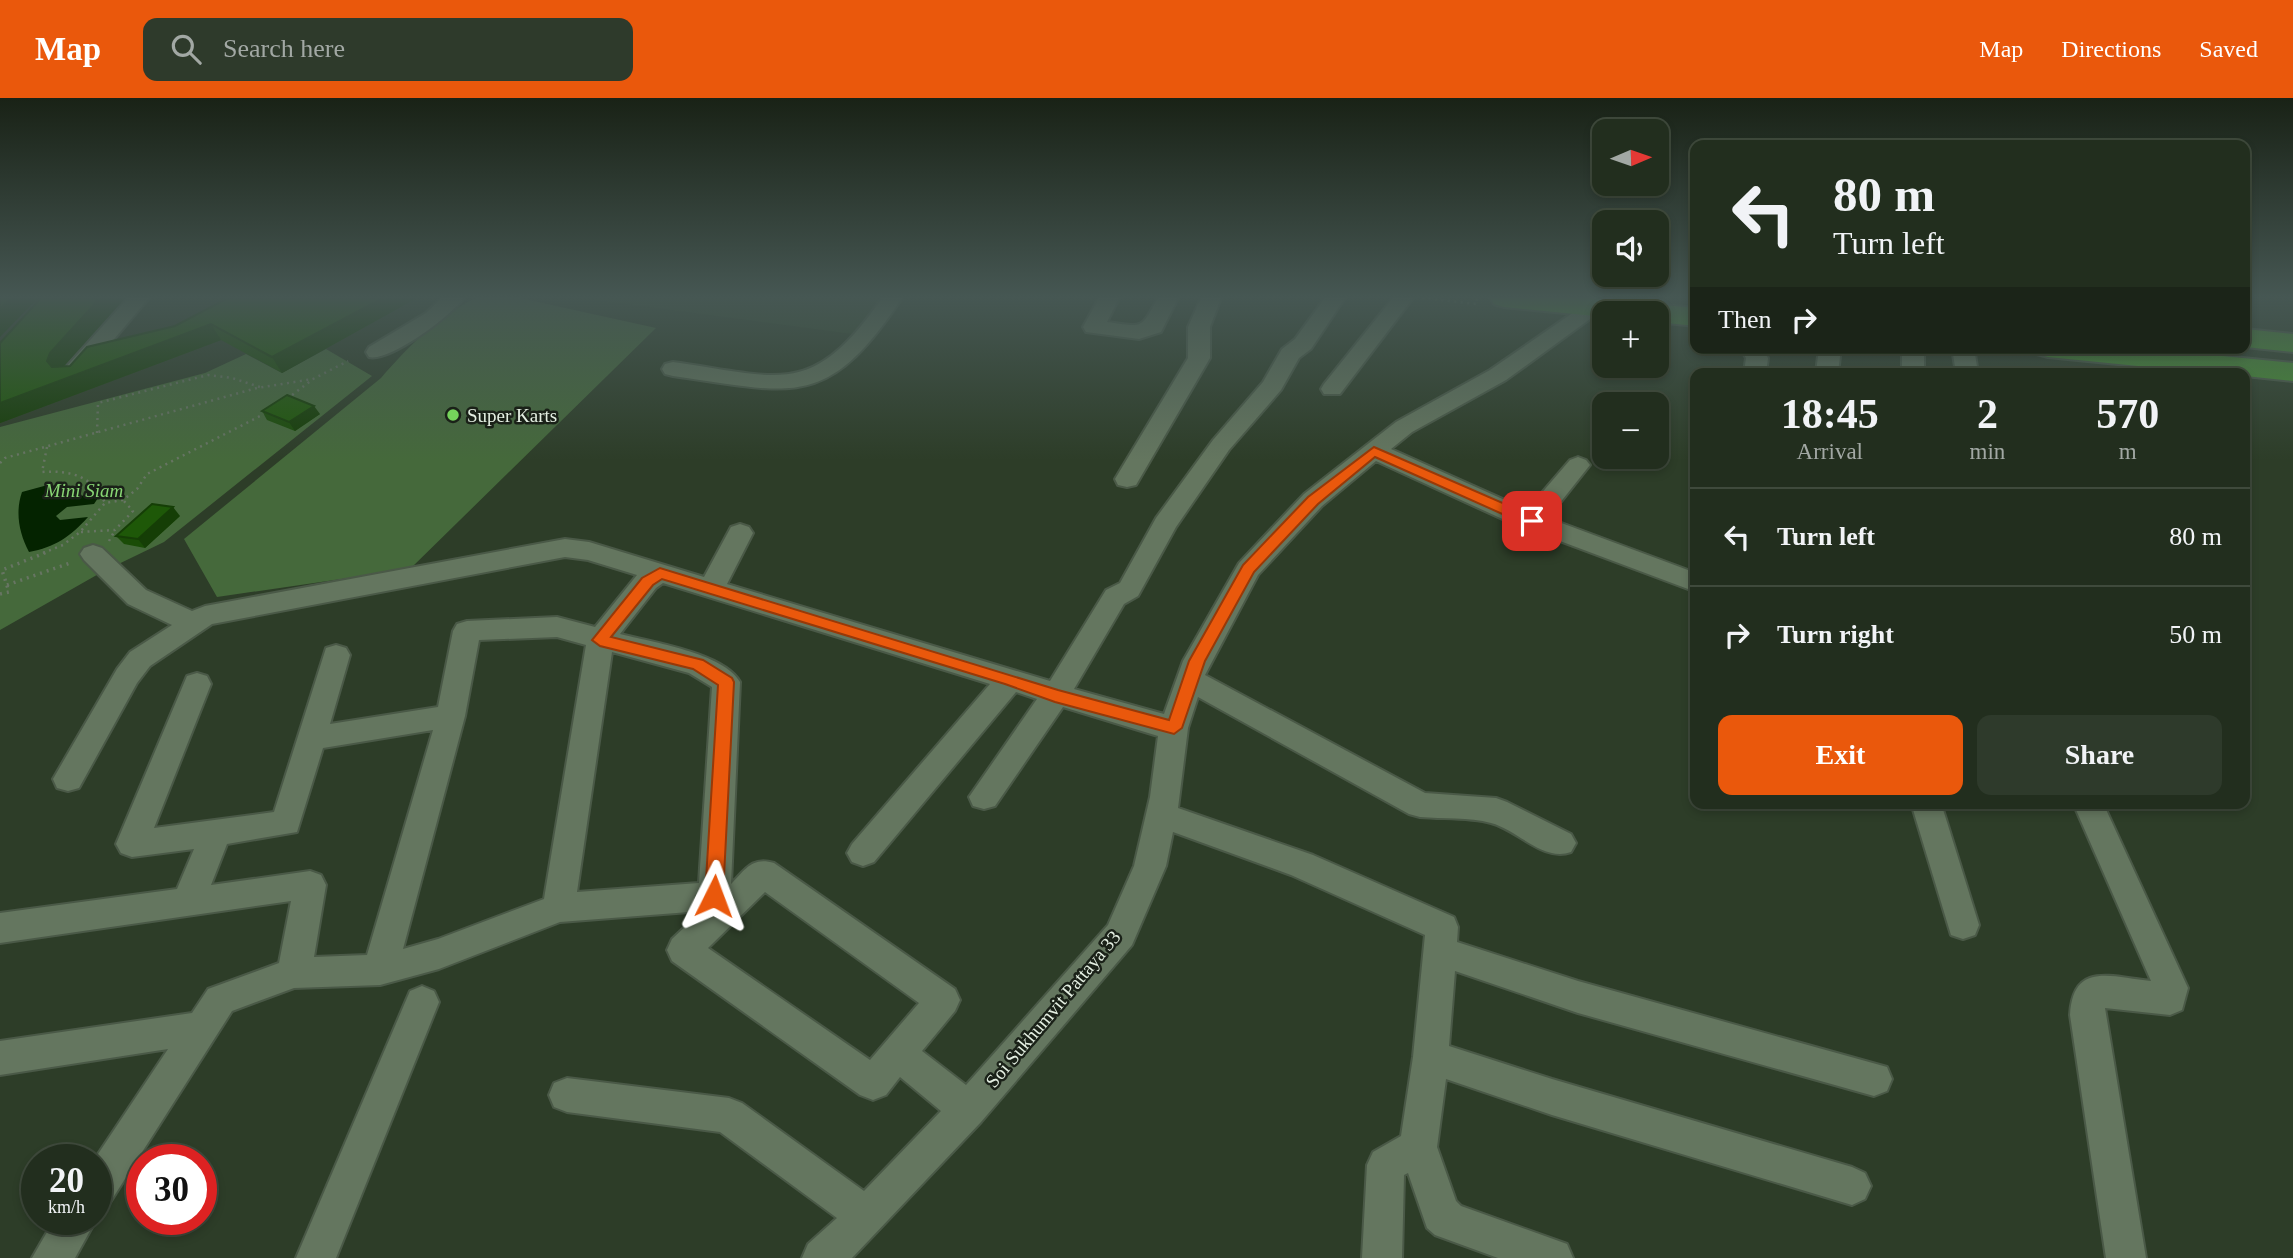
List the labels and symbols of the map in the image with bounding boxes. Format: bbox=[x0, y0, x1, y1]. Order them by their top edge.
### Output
north arrow bbox=[1592, 119, 1670, 196]
place label: Super Karts bbox=[467, 405, 557, 426]
marker: Super Karts bbox=[445, 407, 461, 423]
park label: Mini Siam bbox=[44, 480, 123, 501]
pin bbox=[1502, 491, 1562, 551]
position arrow bbox=[677, 859, 751, 933]
street label: Soi Sukhumvit Pattaya 33 bbox=[981, 926, 1125, 1092]
speed limit sign: 30 bbox=[126, 1144, 217, 1235]

